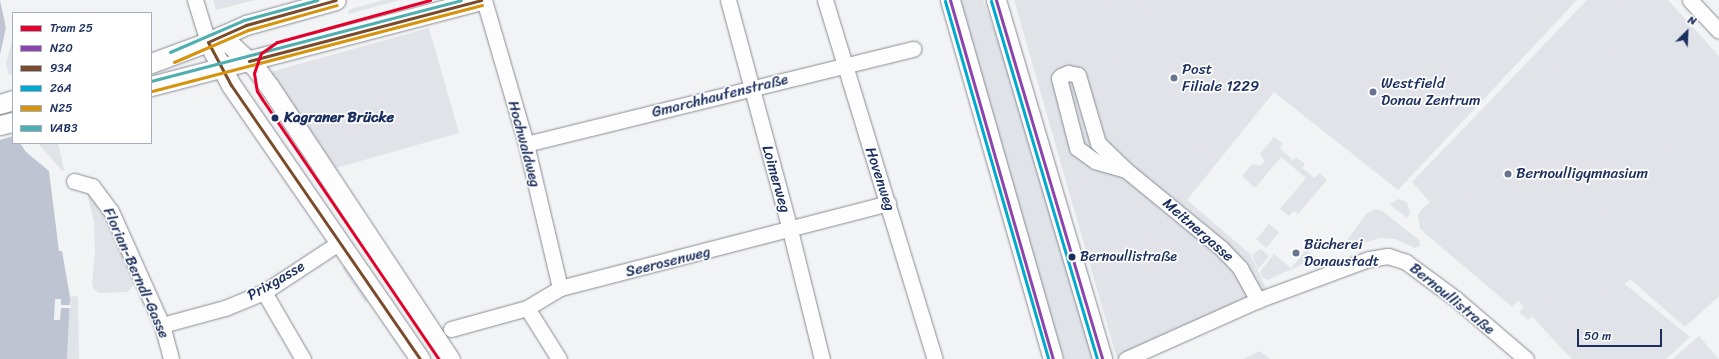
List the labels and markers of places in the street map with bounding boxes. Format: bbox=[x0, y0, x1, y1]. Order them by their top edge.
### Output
place label: Post Filiale 1229 bbox=[1182, 60, 1259, 95]
marker: Post Filiale 1229 bbox=[1169, 73, 1179, 83]
place label: Westfield Donau Zentrum bbox=[1381, 74, 1481, 109]
marker: Westfield Donau Zentrum bbox=[1368, 87, 1378, 97]
place label: Kagraner Brücke bbox=[284, 109, 394, 127]
marker: Kagraner Brücke bbox=[269, 112, 281, 124]
place label: Bernoulligymnasium bbox=[1516, 165, 1648, 183]
marker: Bernoulligymnasium bbox=[1503, 169, 1513, 179]
place label: Bücherei Donaustadt bbox=[1304, 235, 1379, 270]
marker: Bücherei Donaustadt bbox=[1291, 248, 1301, 258]
place label: Bernoullistraße bbox=[1080, 249, 1177, 265]
marker: Bernoullistraße bbox=[1067, 252, 1077, 262]

